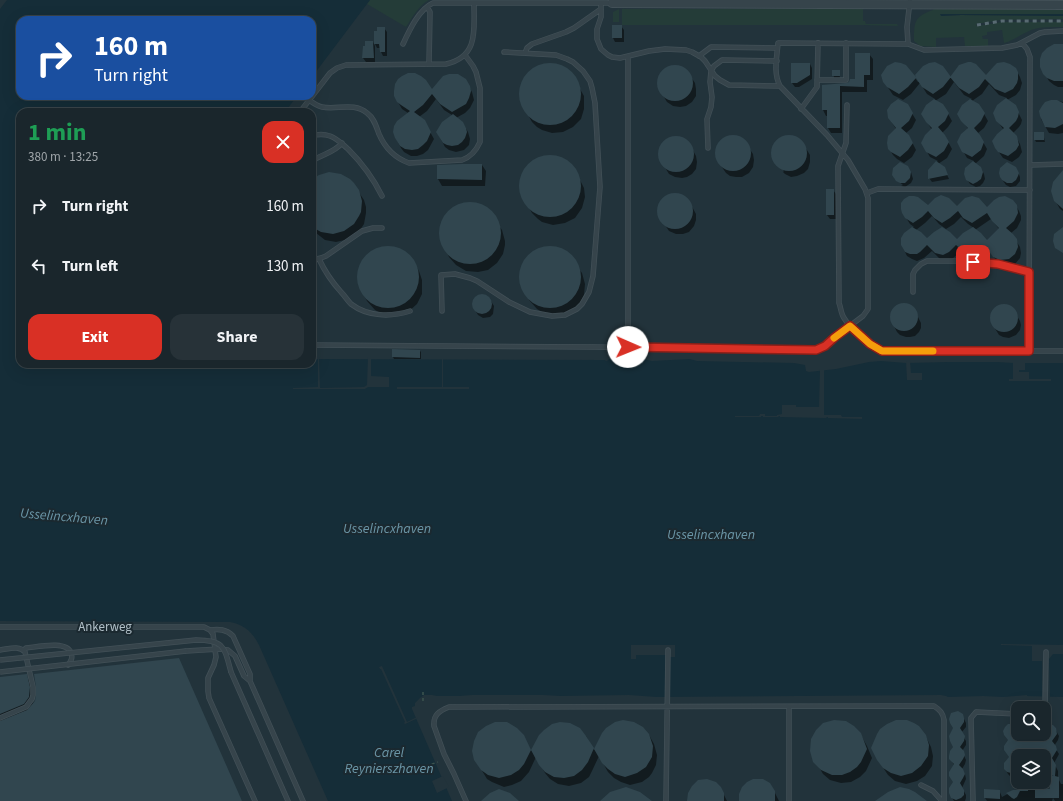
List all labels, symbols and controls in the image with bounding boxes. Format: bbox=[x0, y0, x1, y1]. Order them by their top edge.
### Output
text: 160 m bbox=[94, 26, 168, 66]
icon: right bbox=[28, 32, 80, 84]
text: Turn right bbox=[94, 63, 168, 88]
text: 1 min bbox=[28, 115, 86, 150]
button: close bbox=[262, 121, 304, 163]
text: 380 m · 13:25 bbox=[28, 148, 98, 166]
icon: right bbox=[28, 195, 50, 217]
text: Turn right bbox=[62, 196, 128, 217]
text: 160 m bbox=[266, 196, 304, 217]
pin bbox=[956, 245, 990, 279]
icon: arrive bbox=[962, 251, 984, 273]
icon: left bbox=[28, 255, 50, 277]
text: Turn left bbox=[62, 256, 118, 277]
text: 130 m bbox=[266, 256, 304, 277]
button: Exit bbox=[28, 314, 162, 360]
button: Share bbox=[170, 314, 304, 360]
position arrow bbox=[607, 326, 649, 368]
water label: Usselincxhaven bbox=[19, 503, 109, 531]
water label: Usselincxhaven bbox=[343, 519, 431, 539]
water label: Usselincxhaven bbox=[667, 525, 755, 545]
street label: Ankerweg bbox=[78, 618, 132, 636]
map controls bbox=[1011, 701, 1051, 789]
button: search bbox=[1011, 701, 1051, 741]
water label: Carel Reynierszhaven bbox=[344, 743, 434, 779]
button: layers bbox=[1011, 749, 1051, 789]

